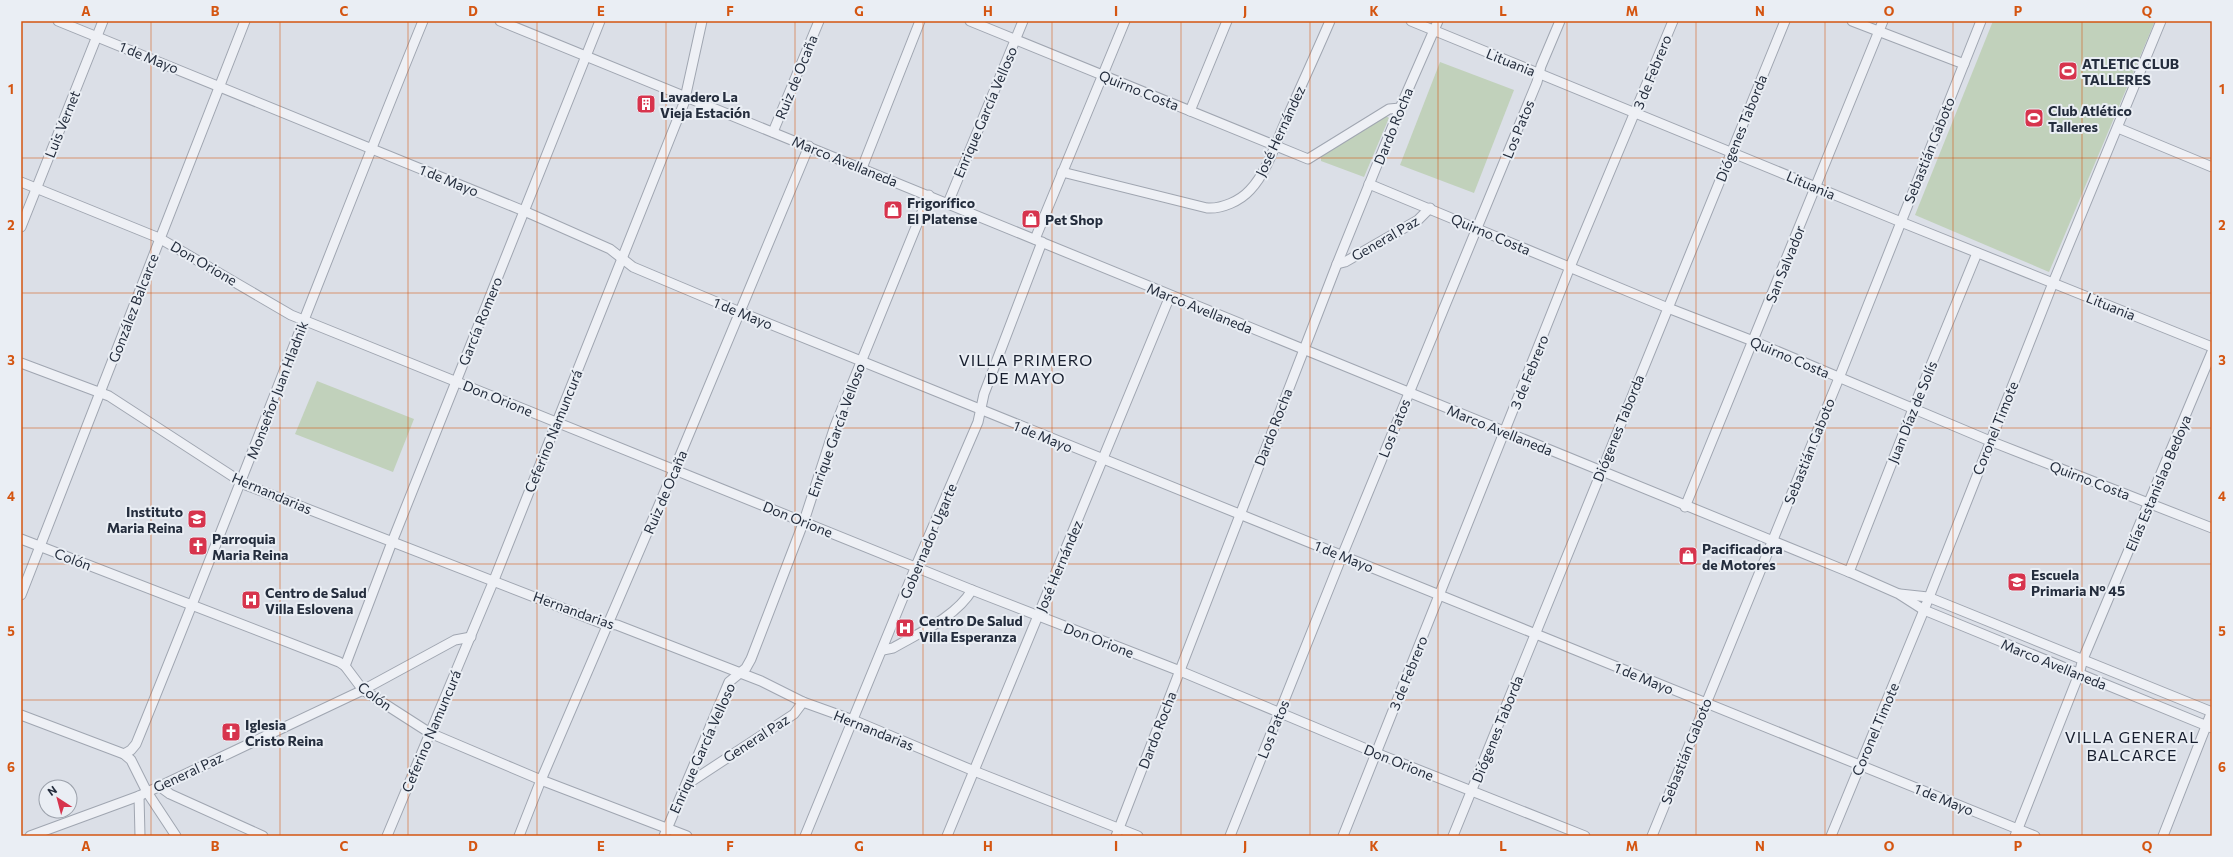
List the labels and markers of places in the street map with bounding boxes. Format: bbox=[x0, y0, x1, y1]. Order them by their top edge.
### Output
place label: ATLETIC CLUB TALLERES bbox=[2082, 55, 2179, 88]
sports icon: ATLETIC CLUB TALLERES bbox=[2057, 60, 2079, 82]
place label: Lavadero La Vieja Estación bbox=[660, 88, 750, 121]
building icon: Lavadero La Vieja Estación bbox=[635, 93, 657, 115]
place label: Club Atlético Talleres bbox=[2048, 102, 2132, 135]
sports icon: Club Atlético Talleres bbox=[2023, 107, 2045, 129]
place label: Frigorífico El Platense bbox=[907, 194, 977, 227]
shop icon: Frigorífico El Platense bbox=[882, 199, 904, 221]
shop icon: Pet Shop bbox=[1020, 208, 1042, 230]
place label: Pet Shop bbox=[1045, 211, 1103, 228]
place label: Instituto Maria Reina bbox=[107, 503, 183, 536]
school or university icon: Instituto Maria Reina bbox=[186, 508, 208, 530]
place label: Parroquia Maria Reina bbox=[212, 530, 288, 563]
church icon: Parroquia Maria Reina bbox=[187, 535, 209, 557]
place label: Pacificadora de Motores bbox=[1702, 540, 1783, 573]
shop icon: Pacificadora de Motores bbox=[1677, 545, 1699, 567]
place label: Escuela Primaria Nº 45 bbox=[2031, 566, 2125, 599]
school or university icon: Escuela Primaria Nº 45 bbox=[2006, 571, 2028, 593]
place label: Centro de Salud Villa Eslovena bbox=[265, 584, 367, 617]
hospital icon: Centro de Salud Villa Eslovena bbox=[240, 589, 262, 611]
place label: Centro De Salud Villa Esperanza bbox=[919, 612, 1023, 645]
hospital icon: Centro De Salud Villa Esperanza bbox=[894, 617, 916, 639]
place label: Iglesia Cristo Reina bbox=[245, 716, 324, 749]
church icon: Iglesia Cristo Reina bbox=[220, 721, 242, 743]

